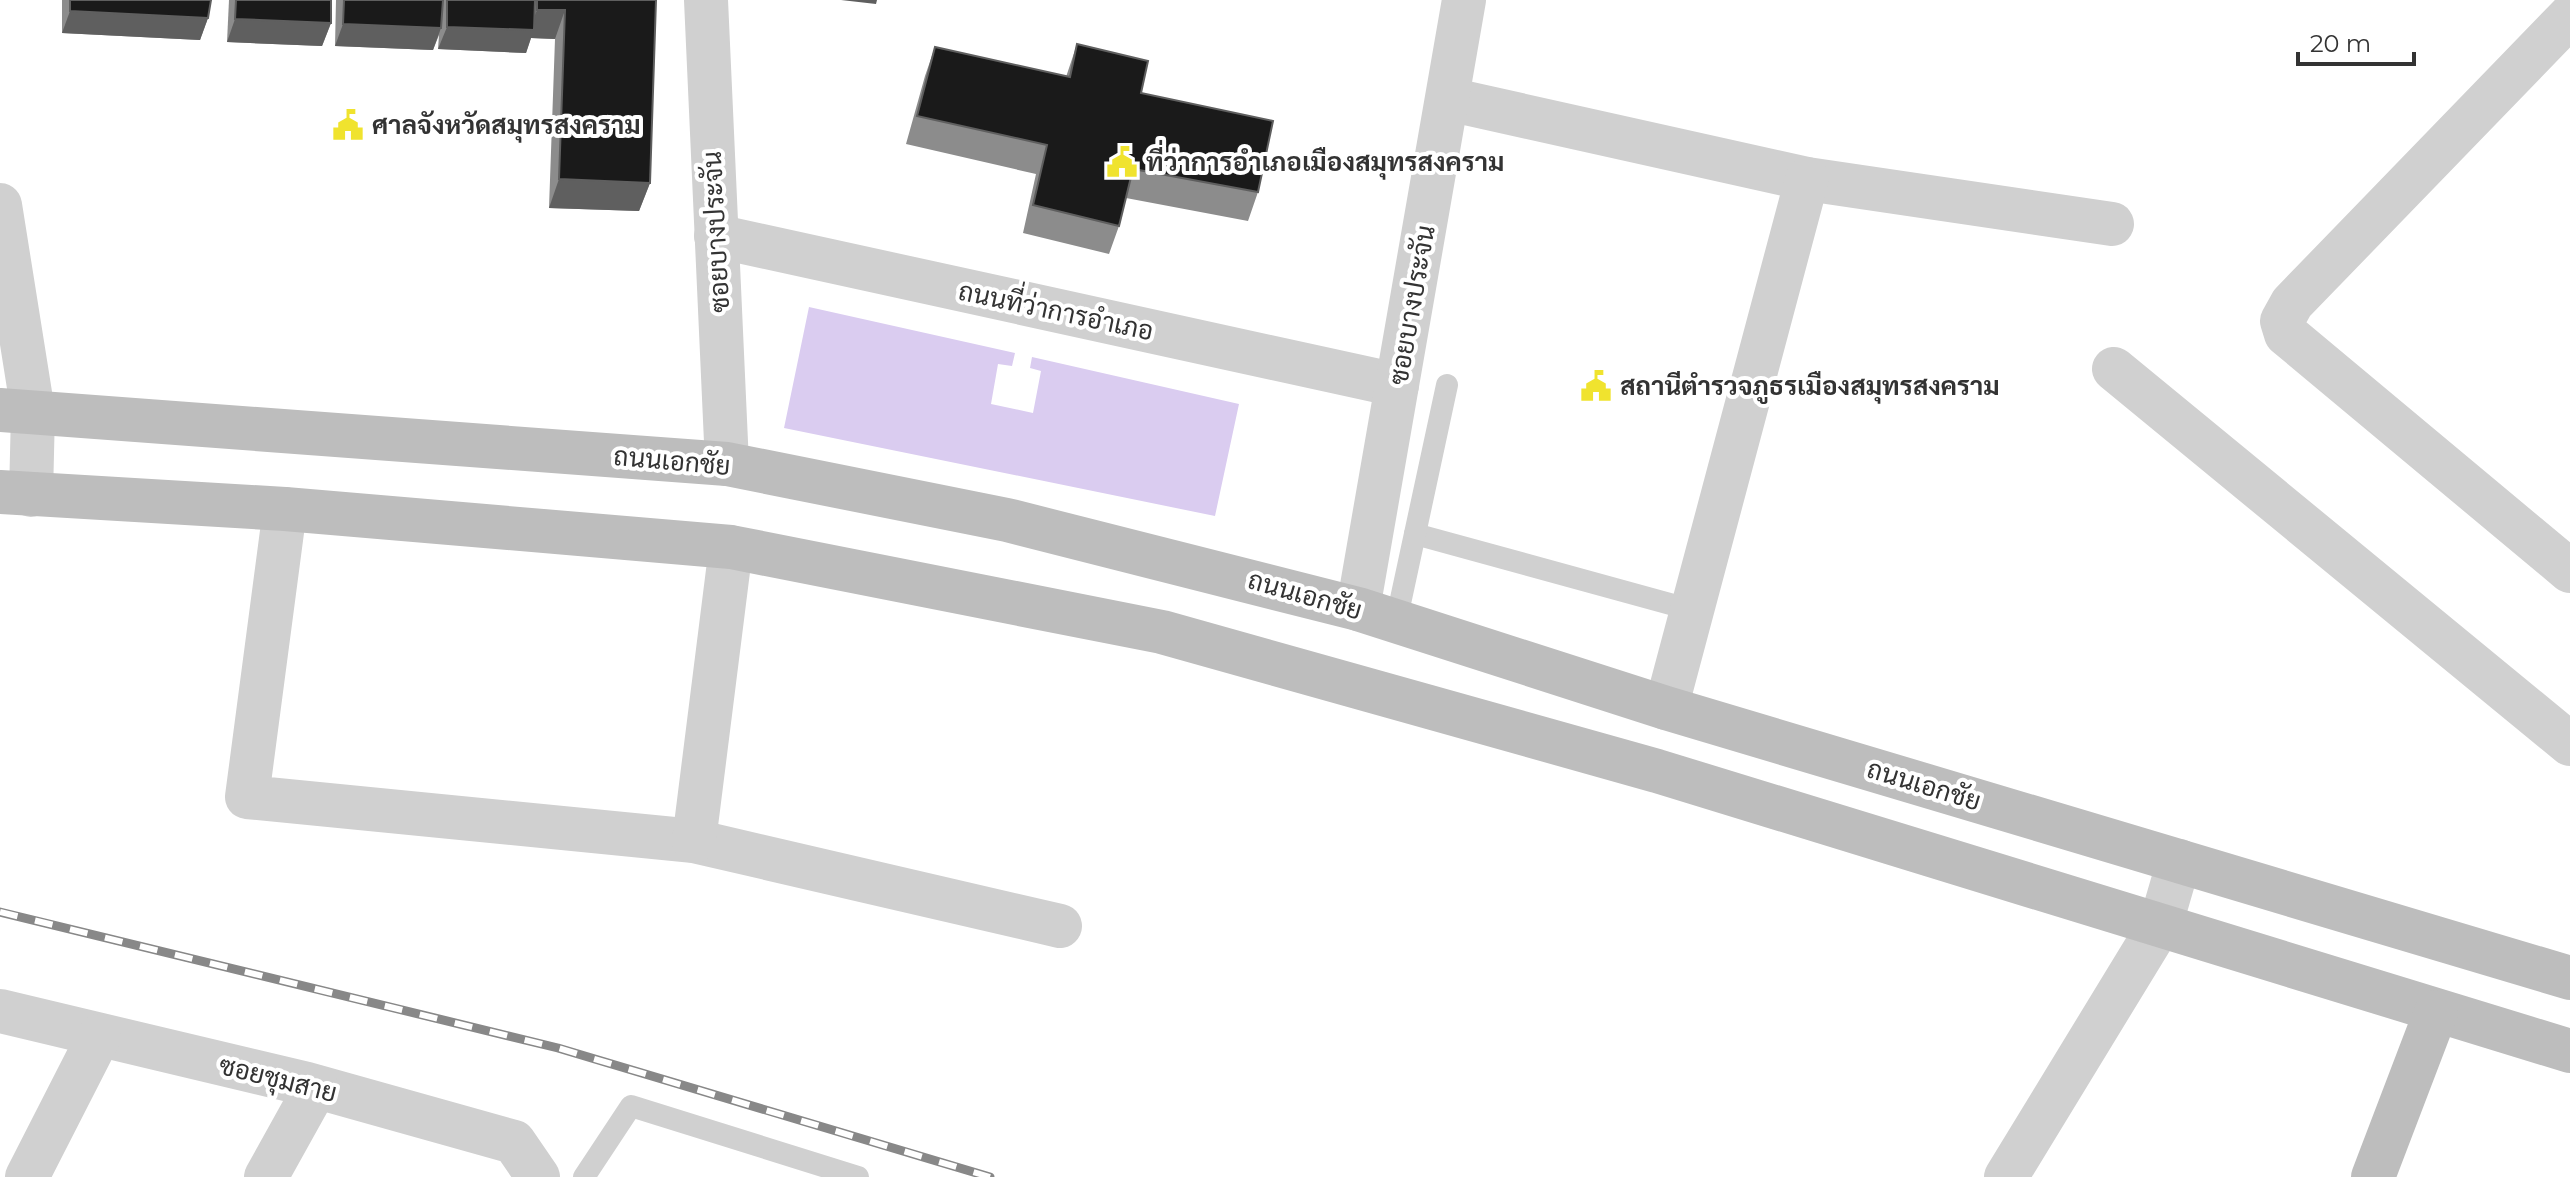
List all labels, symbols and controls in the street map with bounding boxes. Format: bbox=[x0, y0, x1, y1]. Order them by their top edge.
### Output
scale bar bbox=[2298, 16, 2414, 66]
text: 20 m bbox=[2310, 29, 2371, 58]
public building icon: ศาลจังหวัดสมุทรสงคราม bbox=[331, 108, 365, 142]
place label: ศาลจังหวัดสมุทรสงคราม bbox=[372, 109, 641, 143]
place label: ที่ว่าการอำเภอเมืองสมุทรสงคราม bbox=[1146, 139, 1504, 180]
public building icon: ที่ว่าการอำเภอเมืองสมุทรสงคราม bbox=[1105, 145, 1139, 179]
street label: ซอยบางประจัน bbox=[696, 150, 736, 314]
street label: ซอยบางประจัน bbox=[1382, 223, 1442, 387]
street label: ถนนที่ว่าการอำเภอ bbox=[956, 269, 1158, 347]
public building icon: สถานีตำรวจภูธรเมืองสมุทรสงคราม bbox=[1579, 369, 1613, 403]
place label: สถานีตำรวจภูธรเมืองสมุทรสงคราม bbox=[1620, 370, 2000, 404]
street label: ถนนเอกชัย bbox=[612, 440, 732, 482]
street label: ถนนเอกชัย bbox=[1244, 563, 1366, 627]
street label: ถนนเอกชัย bbox=[1863, 753, 1985, 817]
street label: ซอยชุมสาย bbox=[215, 1049, 340, 1111]

